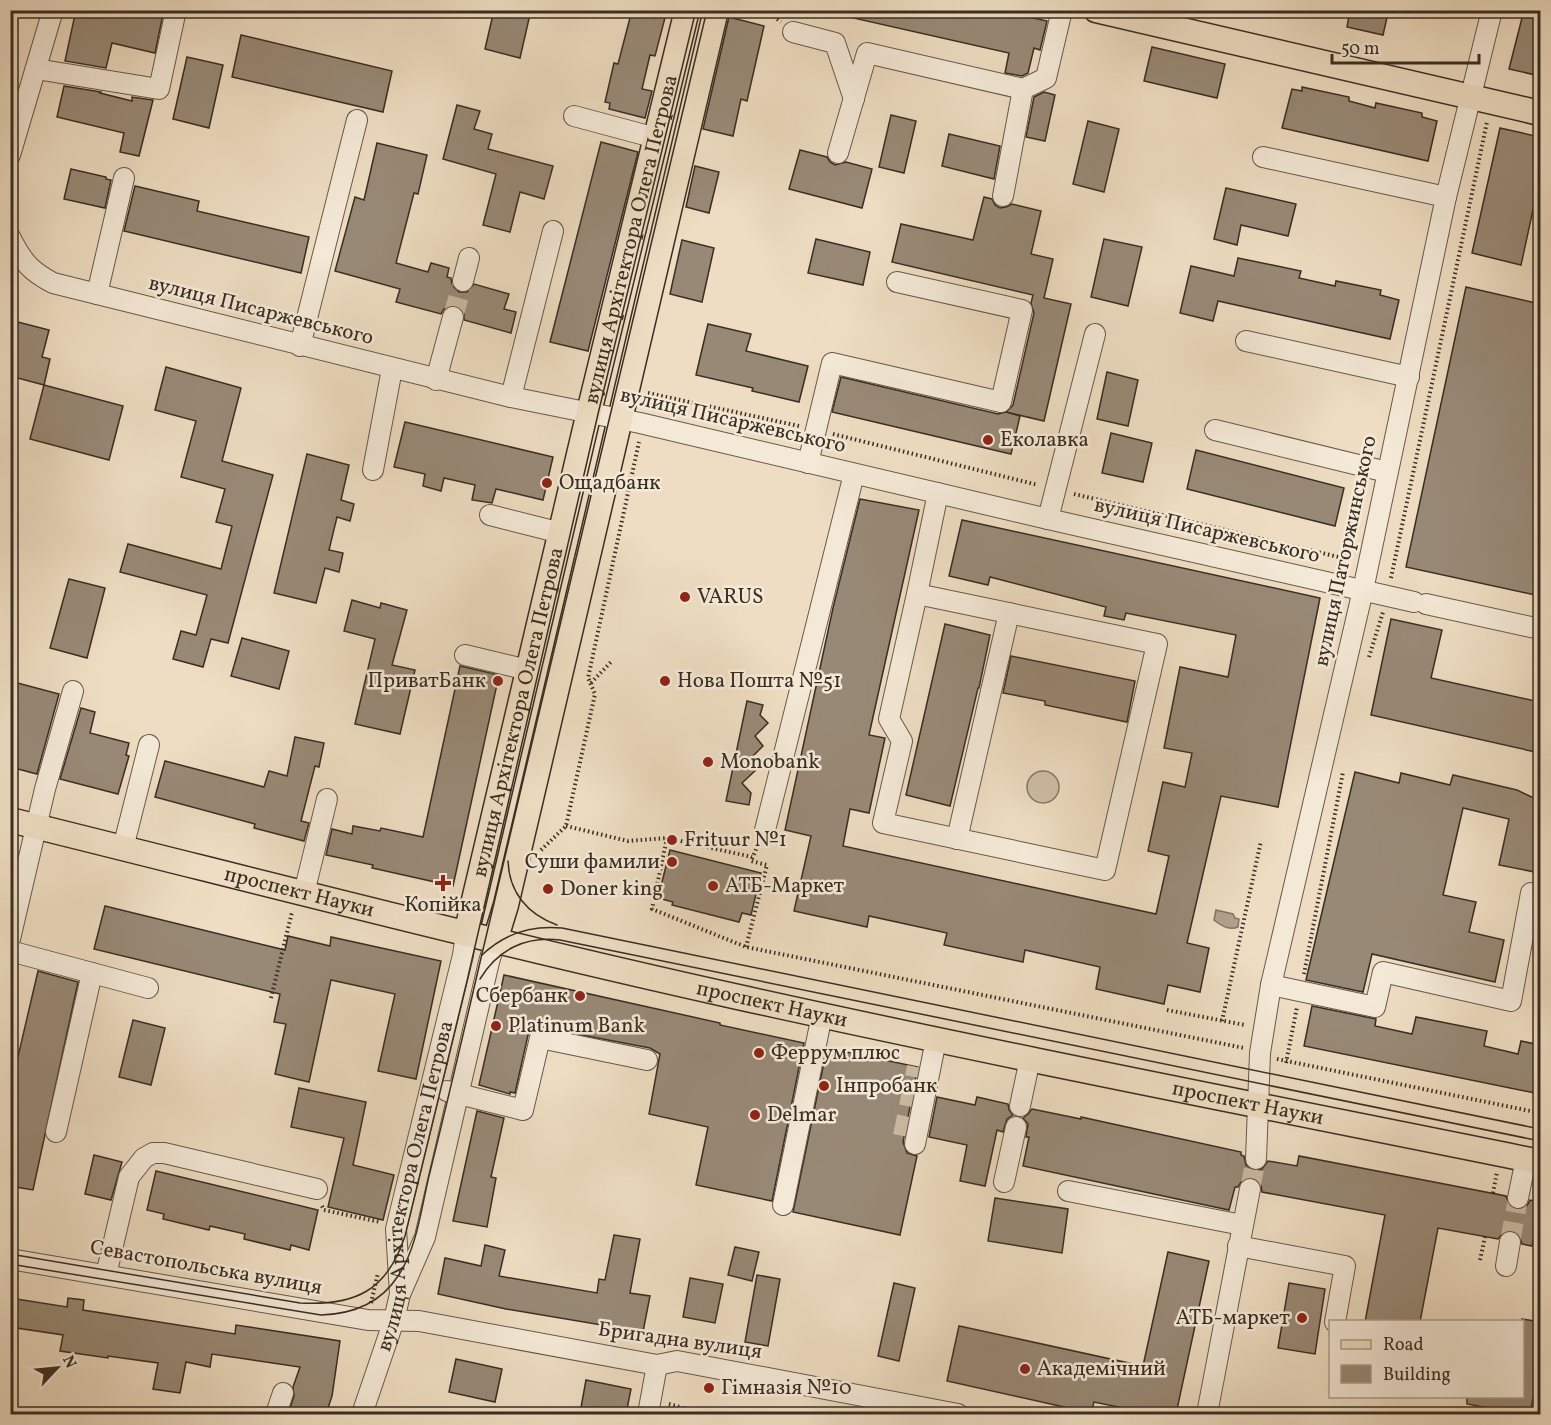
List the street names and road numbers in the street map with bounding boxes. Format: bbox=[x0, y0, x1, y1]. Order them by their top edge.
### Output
street label: вулиця Архітектора Олега Петрова bbox=[577, 72, 685, 407]
street label: вулиця Писаржевського bbox=[145, 269, 377, 353]
street label: вулиця Писаржевського bbox=[617, 381, 849, 461]
street label: вулиця Паторжинського bbox=[1307, 433, 1385, 669]
street label: вулиця Писаржевського bbox=[1091, 491, 1323, 571]
street label: вулиця Архітектора Олега Петрова bbox=[465, 544, 571, 880]
street label: проспект Науки bbox=[221, 860, 377, 925]
street label: проспект Науки bbox=[694, 974, 850, 1035]
street label: вулиця Архітектора Олега Петрова bbox=[370, 1018, 461, 1355]
street label: проспект Науки bbox=[1170, 1074, 1326, 1133]
street label: Севастопольська вулиця bbox=[88, 1233, 324, 1303]
street label: Бригадна вулиця bbox=[596, 1315, 764, 1367]

